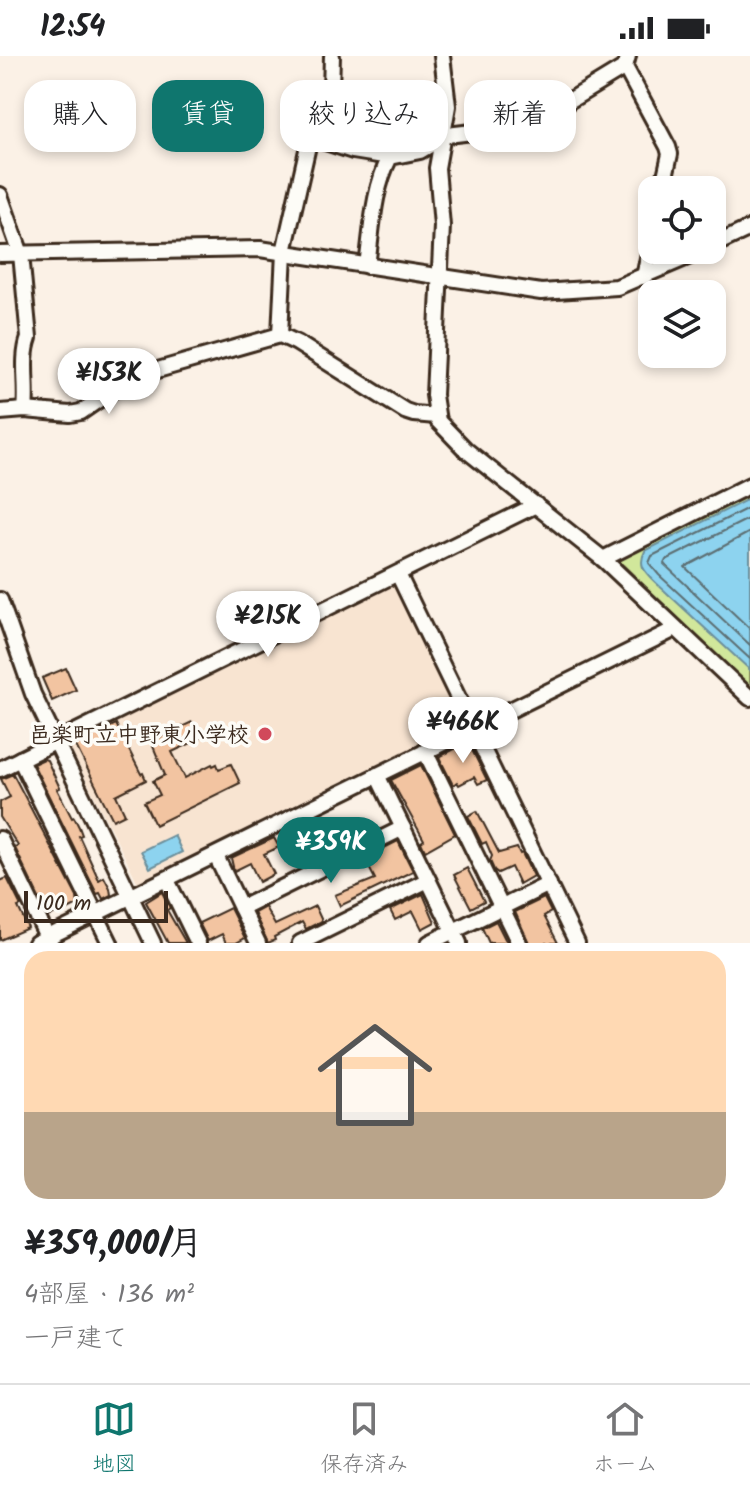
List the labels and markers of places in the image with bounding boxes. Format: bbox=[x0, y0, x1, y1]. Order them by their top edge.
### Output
pin: ¥153K bbox=[53, 348, 165, 416]
pin: ¥215K bbox=[212, 591, 324, 659]
pin: ¥466K bbox=[407, 697, 519, 765]
place label: 邑楽町立中野東小学校 bbox=[29, 719, 249, 754]
marker: 邑楽町立中野東小学校 bbox=[256, 725, 274, 743]
pin: ¥359K bbox=[275, 817, 387, 885]

